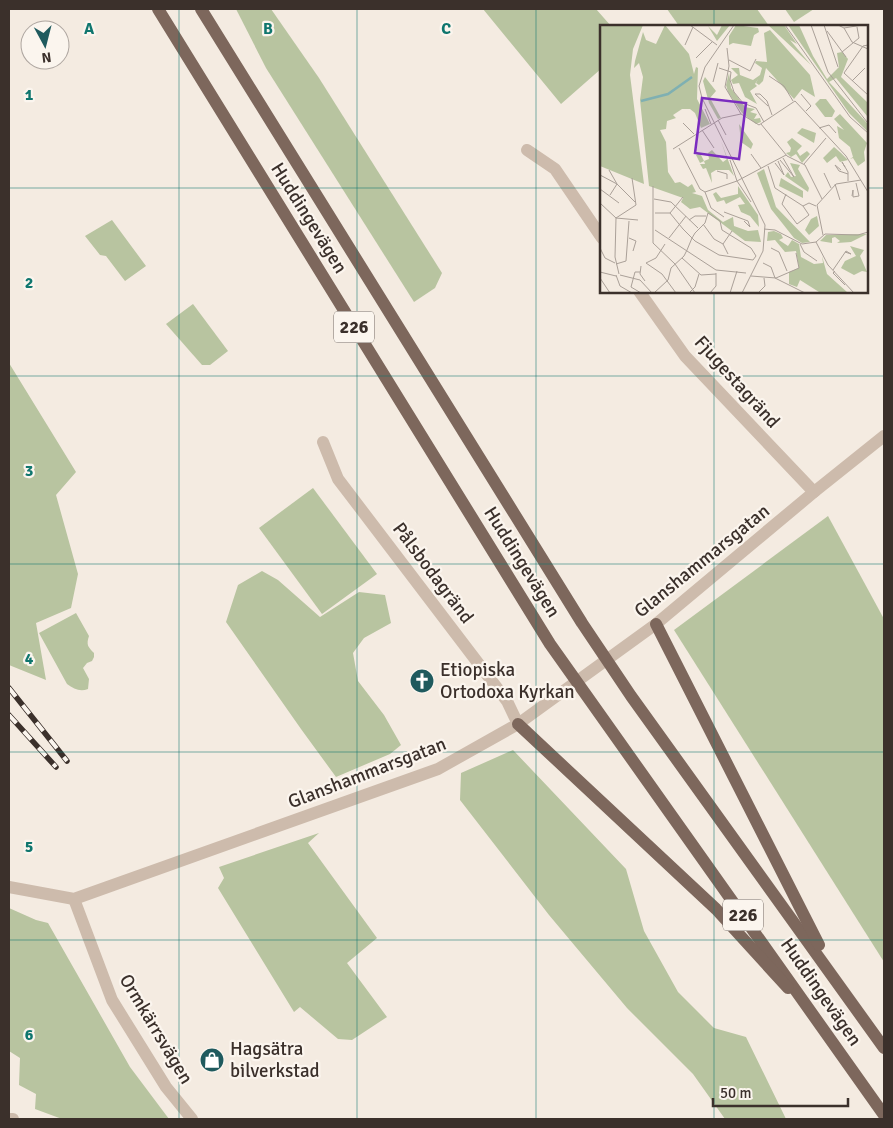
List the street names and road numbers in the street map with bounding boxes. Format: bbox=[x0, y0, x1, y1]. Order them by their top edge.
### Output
street label: Huddingevägen bbox=[265, 158, 353, 278]
road number: 226 bbox=[334, 312, 374, 342]
street label: Fjugestagränd bbox=[689, 331, 785, 433]
street label: Glanshammarsgatan bbox=[629, 499, 775, 623]
street label: Huddingevägen bbox=[478, 502, 566, 622]
street label: Pålsbodagränd bbox=[387, 518, 479, 628]
street label: Glanshammarsgatan bbox=[285, 732, 449, 814]
road number: 226 bbox=[723, 900, 763, 930]
street label: Huddingevägen bbox=[775, 933, 867, 1051]
street label: Ormkärrsvägen bbox=[114, 970, 198, 1088]

